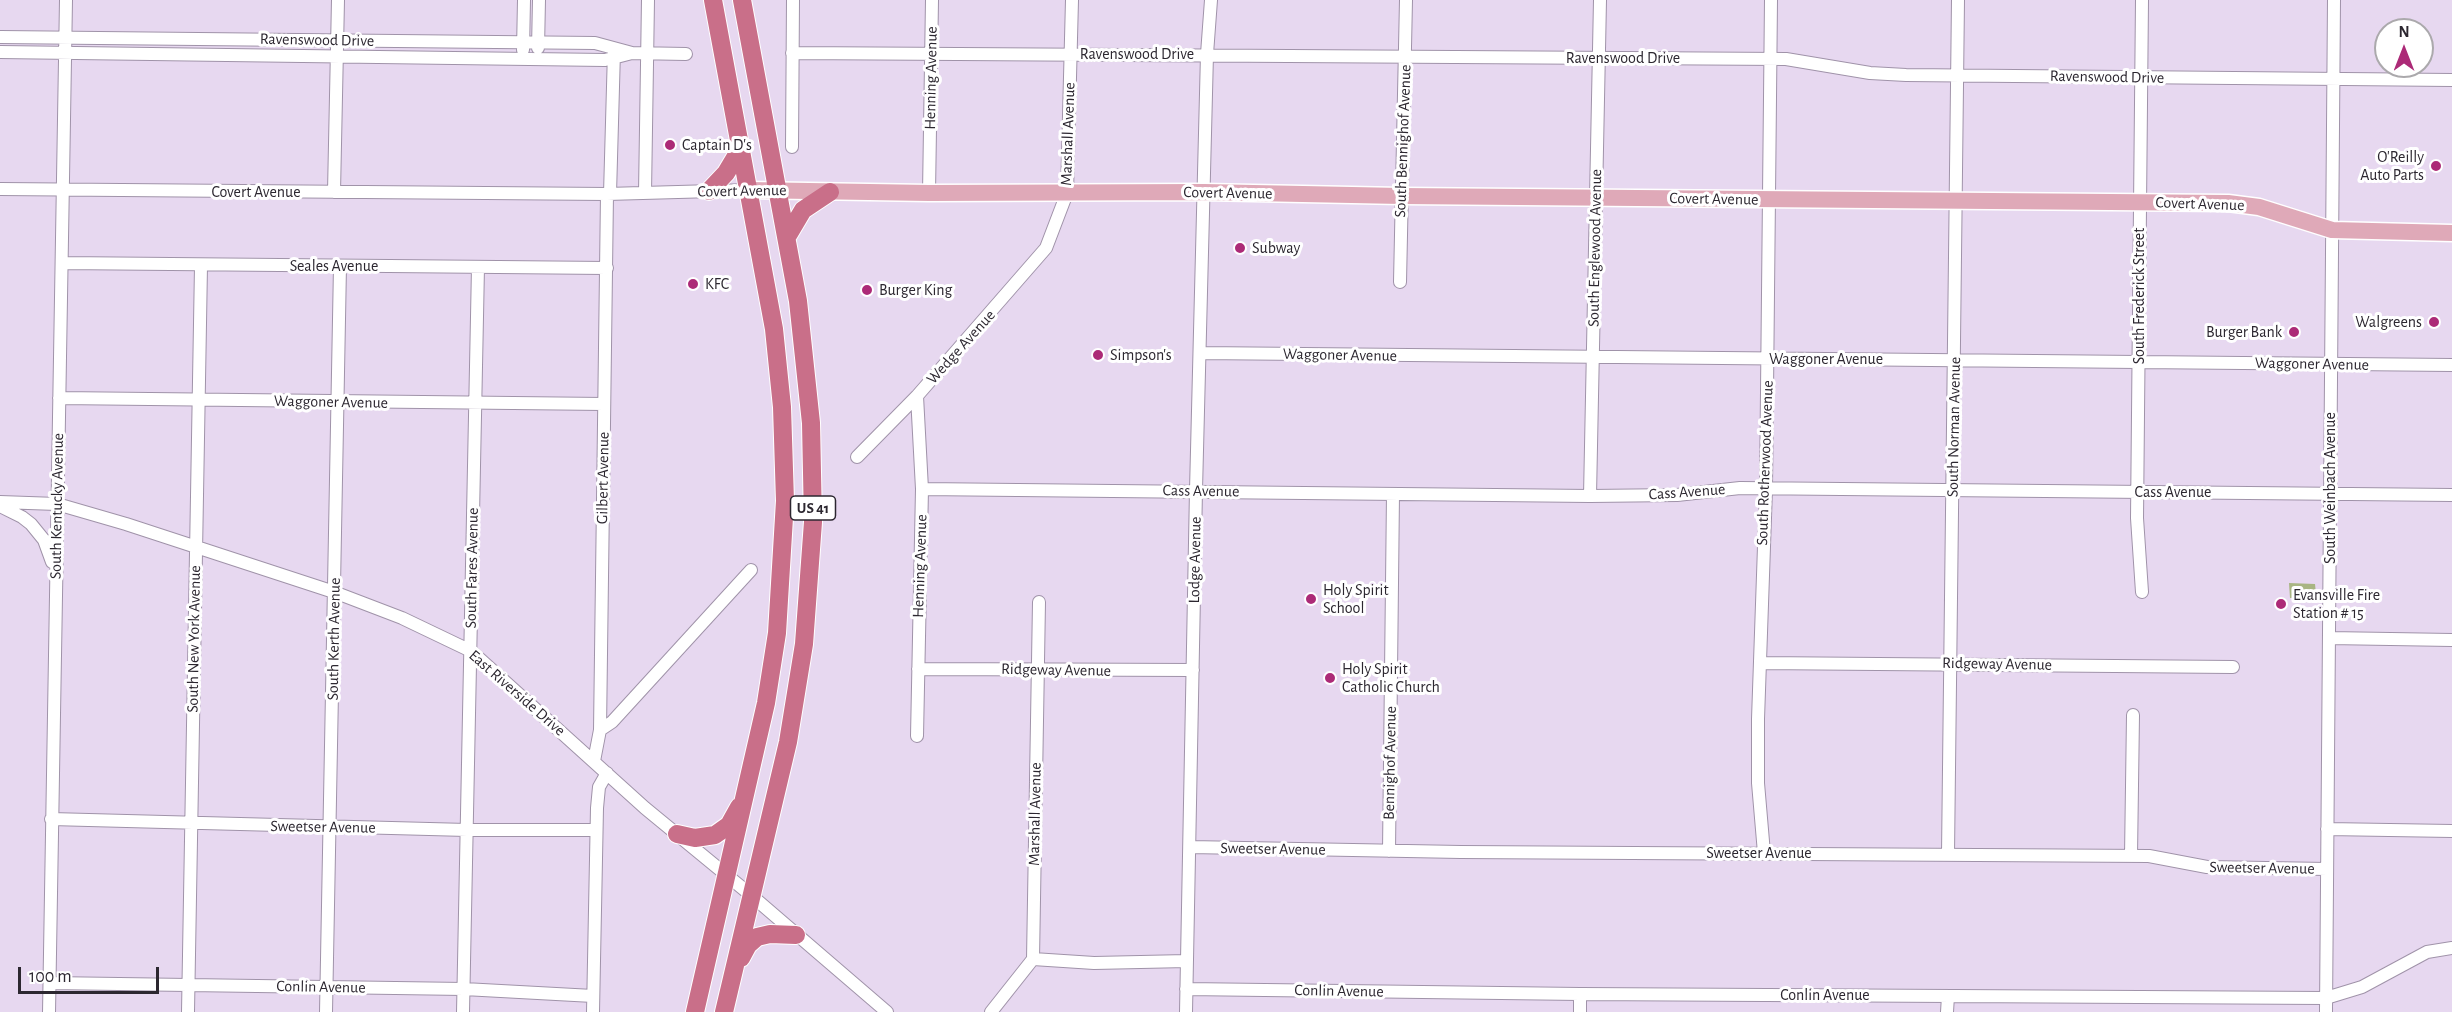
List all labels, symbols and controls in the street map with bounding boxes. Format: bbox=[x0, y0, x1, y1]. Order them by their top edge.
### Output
north arrow bbox=[2374, 18, 2434, 78]
text: N bbox=[2398, 24, 2410, 40]
street label: Henning Avenue bbox=[920, 26, 942, 130]
street label: Ravenswood Drive bbox=[260, 29, 374, 51]
street label: Ravenswood Drive bbox=[1080, 44, 1194, 64]
street label: Ravenswood Drive bbox=[1566, 48, 1680, 68]
street label: South Bennighof Avenue bbox=[1391, 64, 1415, 218]
street label: Ravenswood Drive bbox=[2050, 66, 2164, 88]
street label: Marshall Avenue bbox=[1057, 82, 1079, 186]
place label: Captain D's bbox=[682, 135, 752, 155]
marker: Captain D's bbox=[663, 138, 677, 152]
place label: O'Reilly Auto Parts bbox=[2360, 147, 2424, 185]
marker: O'Reilly Auto Parts bbox=[2429, 159, 2443, 173]
street label: South Englewood Avenue bbox=[1584, 169, 1606, 327]
street label: Covert Avenue bbox=[697, 181, 787, 201]
street label: Covert Avenue bbox=[211, 182, 301, 202]
street label: Covert Avenue bbox=[1183, 183, 1273, 203]
street label: Covert Avenue bbox=[1669, 189, 1759, 209]
street label: Covert Avenue bbox=[2155, 193, 2245, 215]
street label: South Frederick Street bbox=[2129, 228, 2149, 364]
place label: Subway bbox=[1252, 238, 1300, 258]
marker: Subway bbox=[1233, 241, 1247, 255]
street label: Seales Avenue bbox=[290, 256, 378, 276]
place label: KFC bbox=[705, 274, 729, 294]
marker: KFC bbox=[686, 277, 700, 291]
place label: Burger King bbox=[879, 280, 952, 300]
marker: Burger King bbox=[860, 283, 874, 297]
street label: Wedge Avenue bbox=[923, 306, 999, 388]
place label: Walgreens bbox=[2355, 312, 2422, 332]
marker: Walgreens bbox=[2427, 315, 2441, 329]
place label: Burger Bank bbox=[2206, 322, 2282, 342]
marker: Burger Bank bbox=[2287, 325, 2301, 339]
street label: Waggoner Avenue bbox=[1283, 344, 1397, 366]
place label: Simpson's bbox=[1110, 345, 1172, 365]
marker: Simpson's bbox=[1091, 348, 1105, 362]
street label: Waggoner Avenue bbox=[1769, 349, 1883, 369]
street label: Waggoner Avenue bbox=[2255, 353, 2369, 375]
street label: South Norman Avenue bbox=[1943, 357, 1965, 497]
street label: South Rotherwood Avenue bbox=[1753, 380, 1777, 546]
street label: Waggoner Avenue bbox=[274, 391, 388, 413]
street label: South Weinbach Avenue bbox=[2320, 412, 2340, 564]
street label: Gilbert Avenue bbox=[593, 432, 613, 524]
street label: South Kentucky Avenue bbox=[46, 433, 68, 579]
street label: Cass Avenue bbox=[1648, 480, 1726, 504]
street label: Cass Avenue bbox=[1162, 481, 1240, 501]
street label: Cass Avenue bbox=[2135, 482, 2211, 502]
road number: US 41 bbox=[790, 496, 836, 520]
street label: South Fares Avenue bbox=[461, 507, 483, 629]
street label: Henning Avenue bbox=[909, 514, 931, 618]
street label: Lodge Avenue bbox=[1185, 516, 1205, 604]
street label: South New York Avenue bbox=[183, 565, 205, 713]
street label: South Kerth Avenue bbox=[323, 577, 345, 701]
place label: Holy Spirit School bbox=[1323, 580, 1389, 618]
place label: Evansville Fire Station # 15 bbox=[2293, 585, 2380, 623]
marker: Holy Spirit School bbox=[1304, 592, 1318, 606]
marker: Evansville Fire Station # 15 bbox=[2274, 597, 2288, 611]
street label: East Riverside Drive bbox=[465, 646, 569, 740]
street label: Ridgeway Avenue bbox=[1942, 653, 2052, 675]
street label: Ridgeway Avenue bbox=[1001, 659, 1111, 681]
place label: Holy Spirit Catholic Church bbox=[1342, 659, 1440, 697]
marker: Holy Spirit Catholic Church bbox=[1323, 671, 1337, 685]
street label: Bennighof Avenue bbox=[1379, 706, 1401, 820]
street label: Marshall Avenue bbox=[1024, 762, 1046, 866]
street label: Sweetser Avenue bbox=[270, 816, 376, 838]
street label: Sweetser Avenue bbox=[1220, 838, 1326, 860]
street label: Sweetser Avenue bbox=[1706, 843, 1812, 863]
street label: Sweetser Avenue bbox=[2209, 857, 2315, 879]
scale bar bbox=[21, 955, 162, 993]
text: 100 m bbox=[29, 968, 72, 986]
street label: Conlin Avenue bbox=[276, 977, 366, 997]
street label: Conlin Avenue bbox=[1294, 981, 1384, 1001]
street label: Conlin Avenue bbox=[1780, 985, 1870, 1005]

